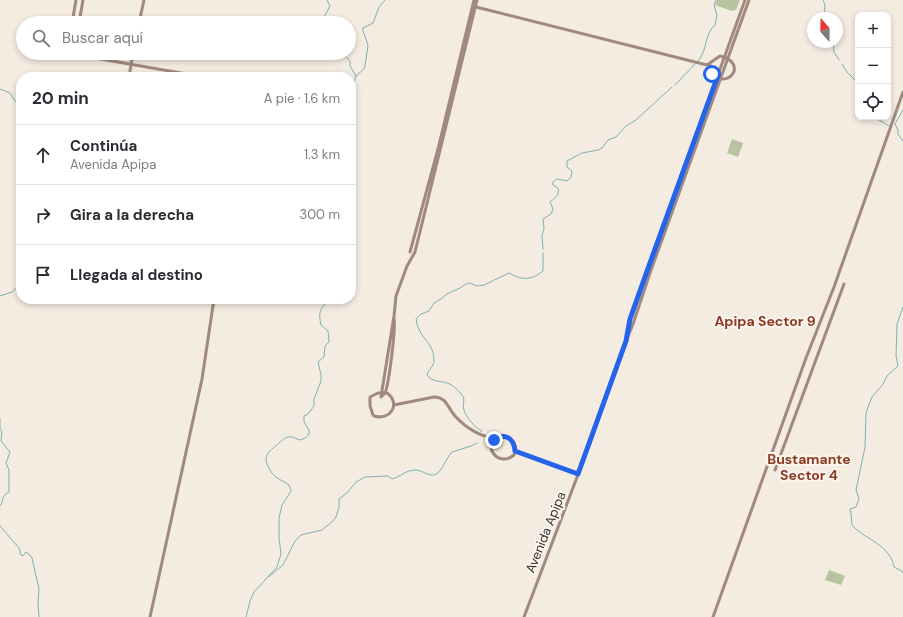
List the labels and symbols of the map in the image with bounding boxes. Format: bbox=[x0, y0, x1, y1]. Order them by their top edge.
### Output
north arrow bbox=[807, 12, 843, 48]
route start bbox=[703, 65, 721, 83]
district label: Apipa Sector 9 bbox=[714, 312, 816, 330]
route end bbox=[485, 431, 503, 449]
district label: Bustamante Sector 4 bbox=[767, 450, 851, 484]
street label: Avenida Apipa bbox=[521, 489, 569, 575]

